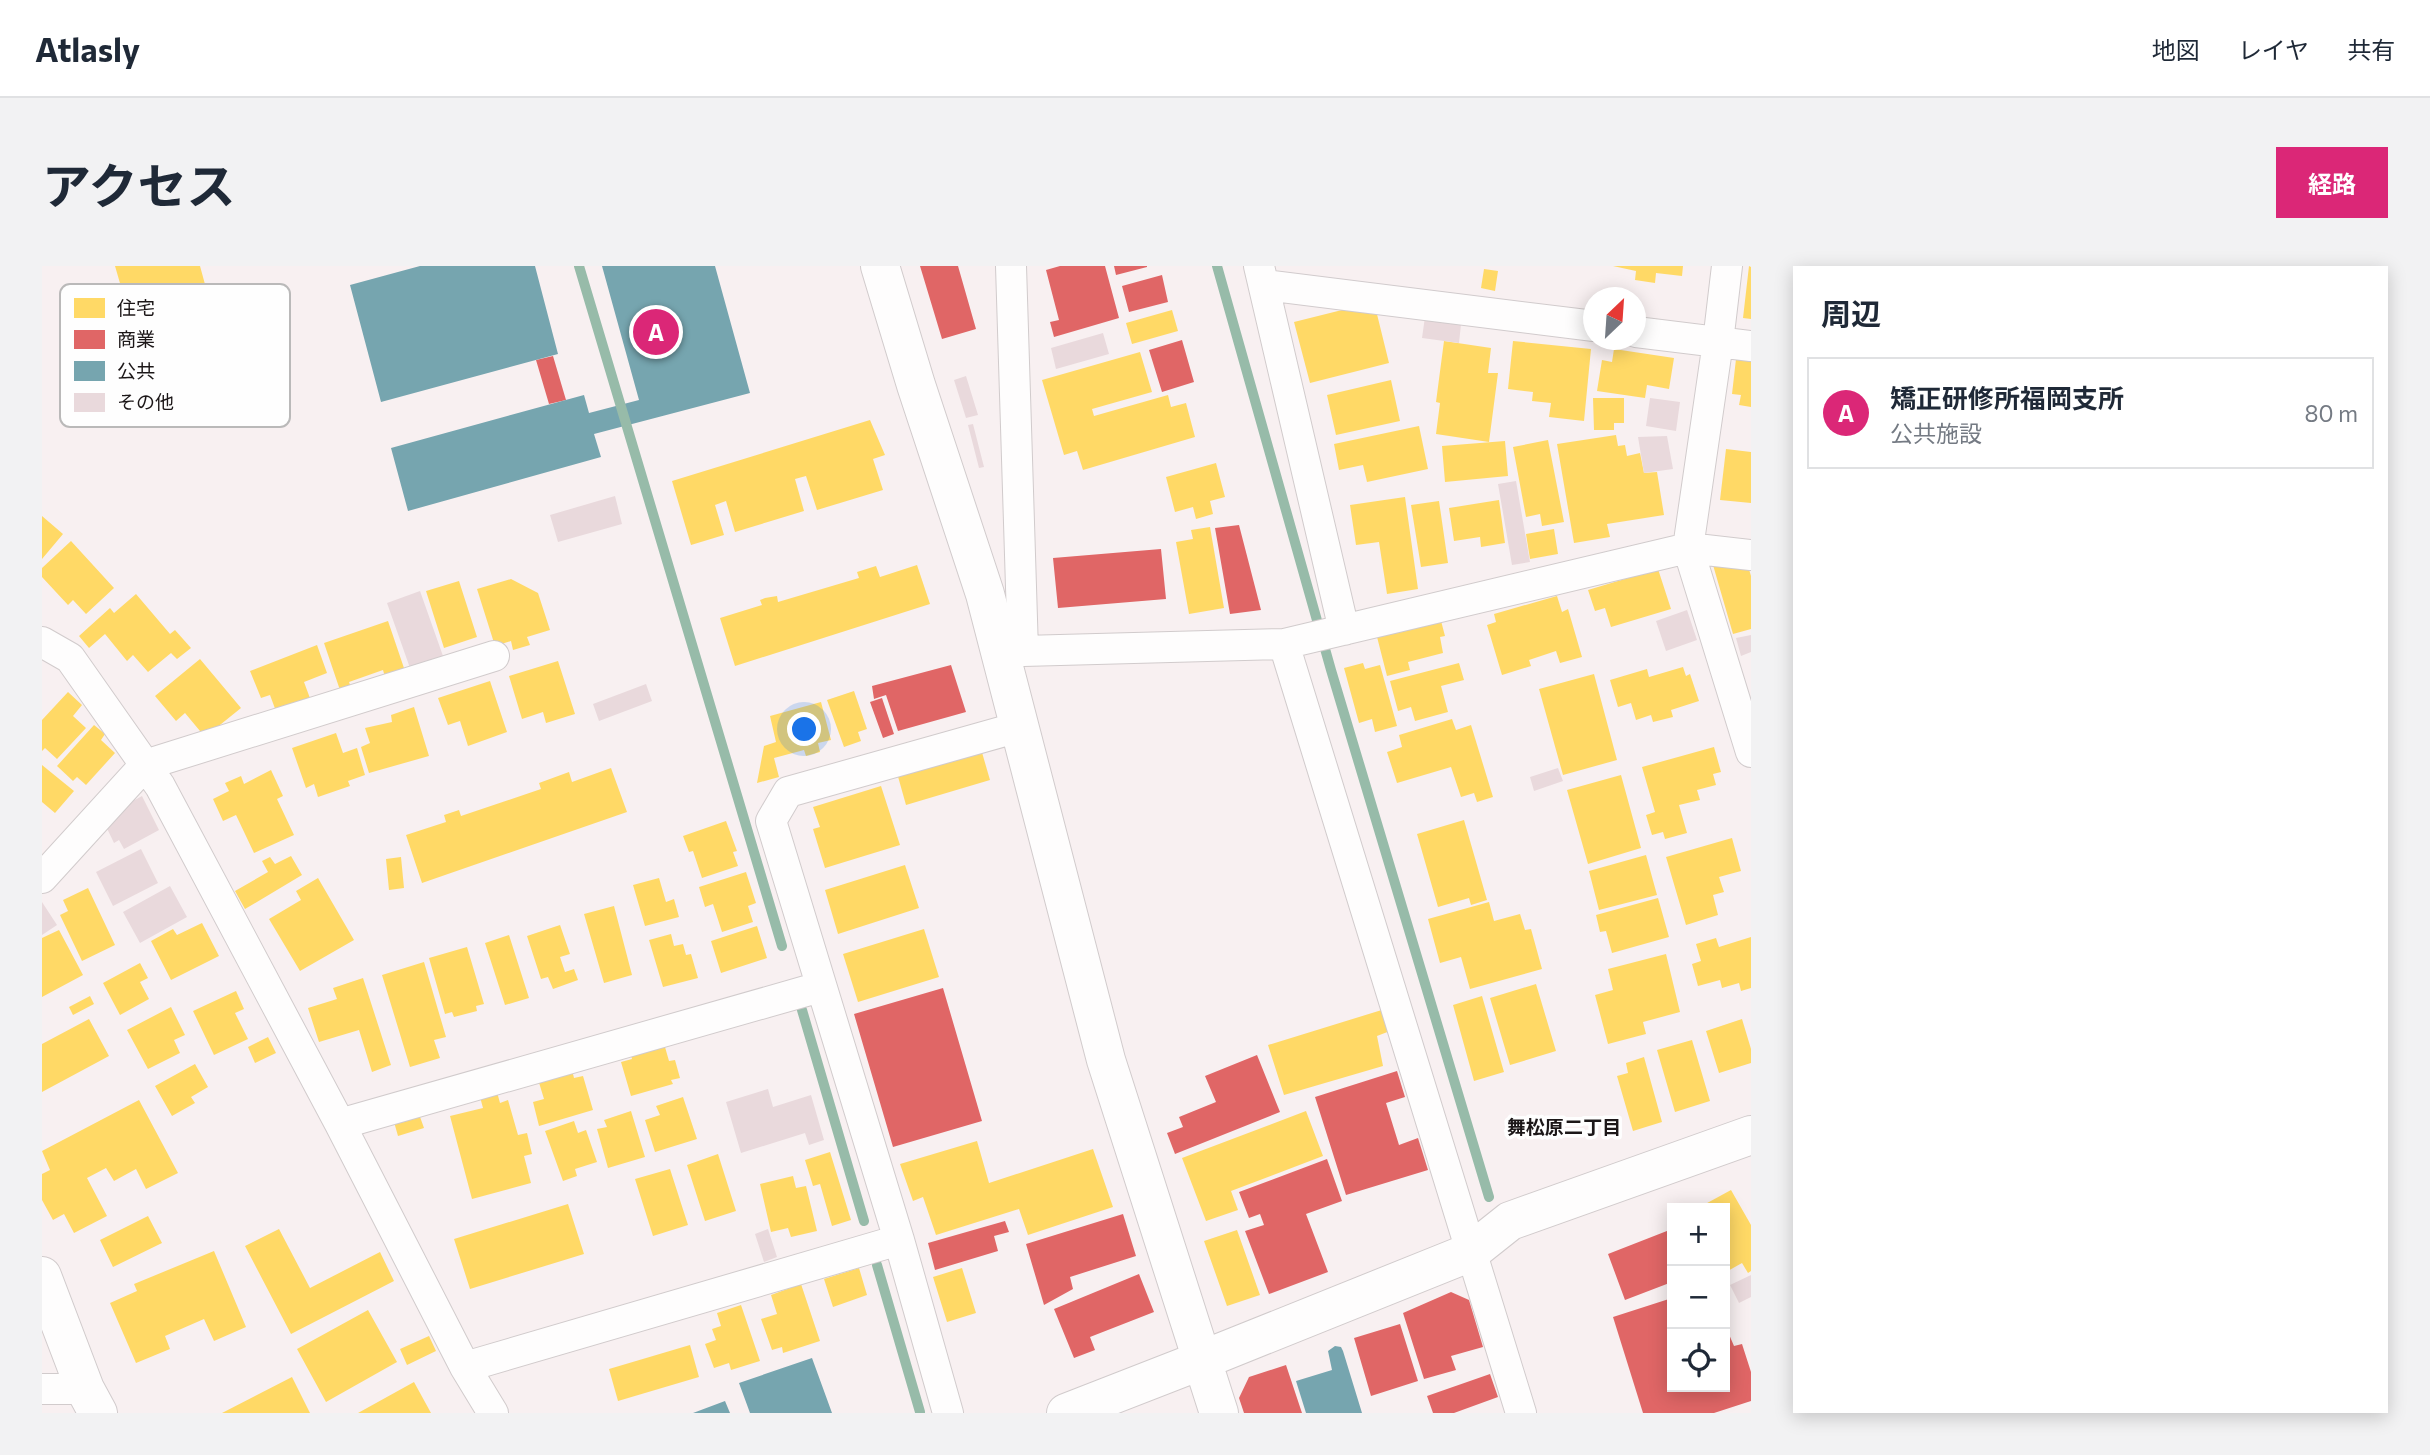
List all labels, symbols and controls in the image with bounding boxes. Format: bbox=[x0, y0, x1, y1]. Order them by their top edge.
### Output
text: Atlasly bbox=[35, 28, 140, 69]
text: 地図 bbox=[2152, 35, 2200, 64]
text: レイヤ bbox=[2238, 35, 2309, 64]
text: 共有 bbox=[2347, 35, 2395, 64]
button: 経路 bbox=[2276, 147, 2388, 218]
text: アクセス bbox=[42, 154, 236, 214]
legend bbox=[60, 284, 290, 427]
north arrow bbox=[1583, 287, 1646, 350]
text: 周辺 bbox=[1821, 294, 1881, 331]
text: 住宅 bbox=[117, 296, 155, 319]
pin: A bbox=[633, 306, 679, 358]
text: 商業 bbox=[117, 327, 155, 350]
text: 公共 bbox=[117, 359, 155, 382]
text: 矯正研修所福岡支所 bbox=[1890, 382, 2124, 413]
text: その他 bbox=[117, 390, 174, 413]
text: A bbox=[1838, 399, 1854, 427]
text: 80 m bbox=[2305, 399, 2358, 427]
text: 公共施設 bbox=[1890, 419, 1982, 447]
your location bbox=[787, 712, 821, 746]
district label: 舞松原二丁目 bbox=[1507, 1115, 1621, 1138]
map controls bbox=[1667, 1203, 1730, 1392]
button: + bbox=[1667, 1203, 1730, 1266]
button: − bbox=[1667, 1266, 1730, 1329]
button: locate bbox=[1667, 1329, 1730, 1392]

